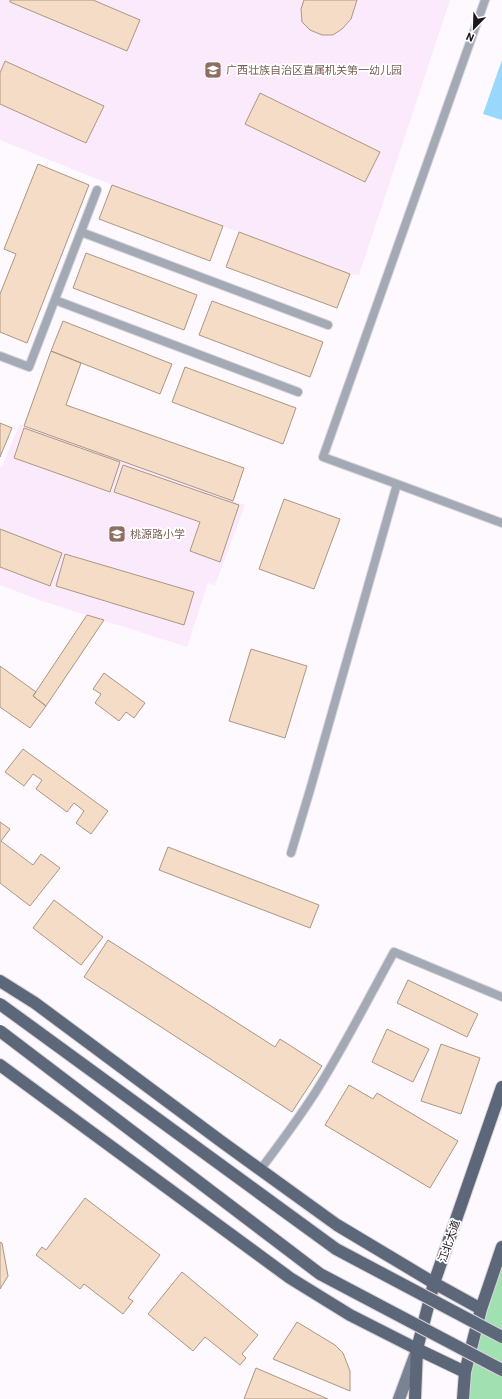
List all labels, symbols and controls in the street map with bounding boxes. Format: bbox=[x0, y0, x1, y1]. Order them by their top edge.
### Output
north arrow bbox=[454, 8, 494, 48]
text: N bbox=[464, 30, 476, 45]
school or university icon: 广西壮族自治区直属机关第一幼儿园 bbox=[203, 60, 223, 80]
place label: 广西壮族自治区直属机关第一幼儿园 bbox=[226, 63, 402, 76]
school or university icon: 桃源路小学 bbox=[107, 524, 127, 544]
place label: 桃源路小学 bbox=[130, 527, 185, 540]
street label: 江北大道 bbox=[435, 1218, 462, 1264]

